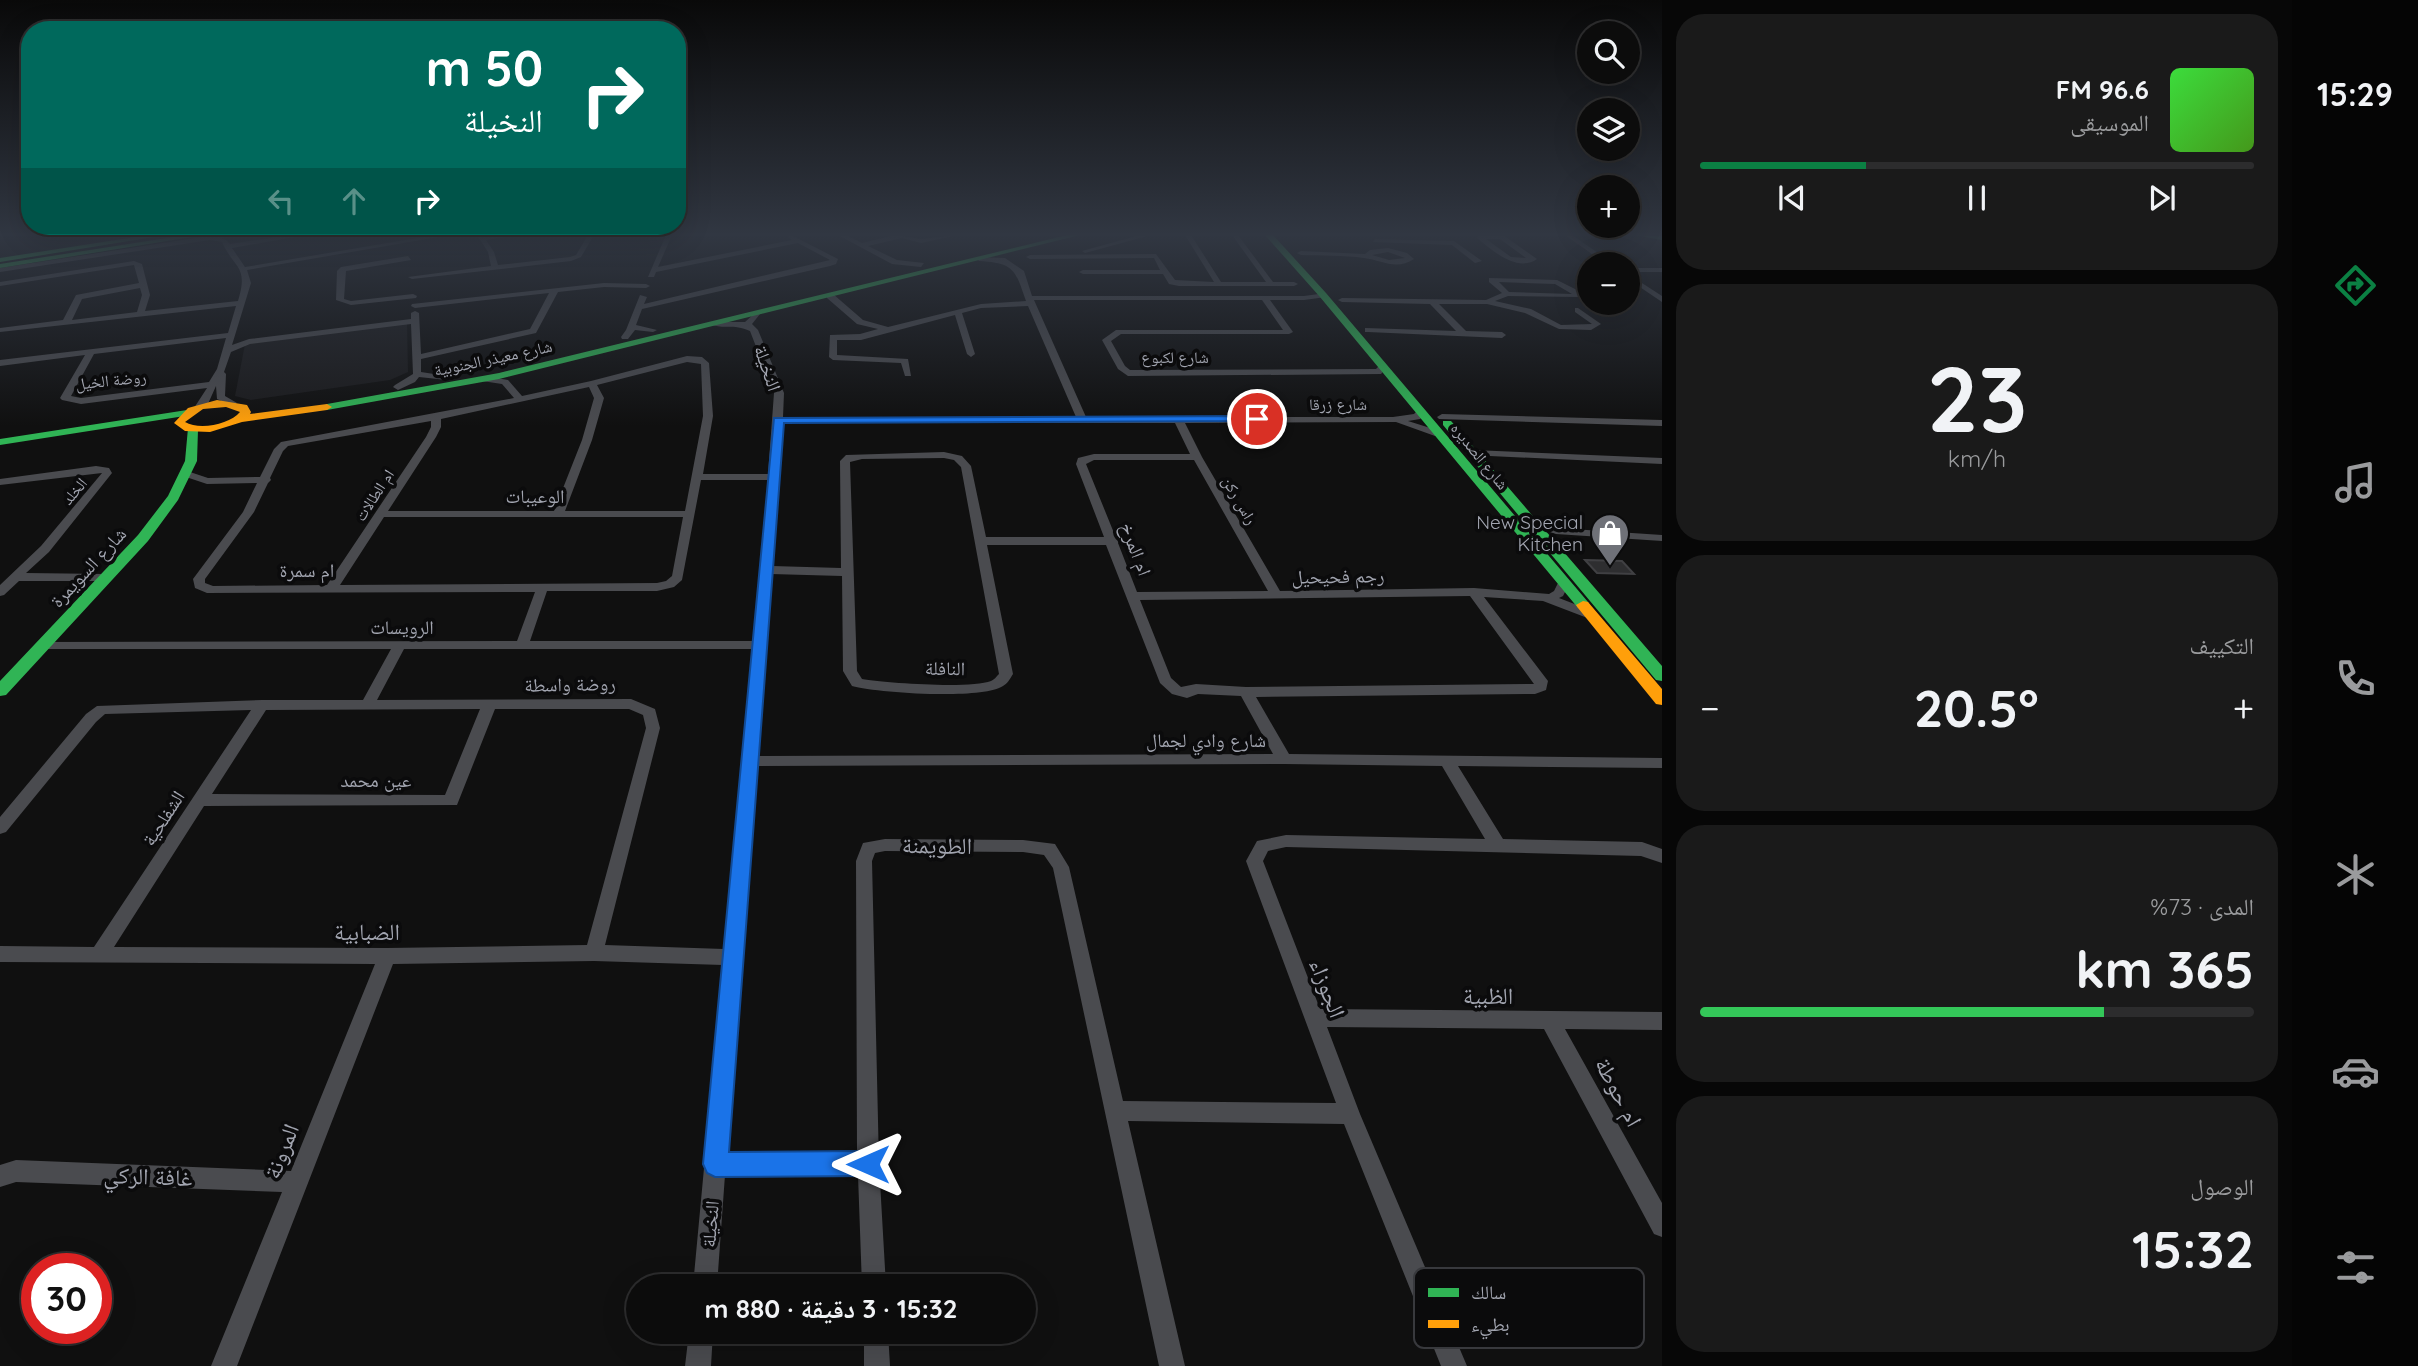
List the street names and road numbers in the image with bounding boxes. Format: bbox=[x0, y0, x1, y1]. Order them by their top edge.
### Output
street label: شارع معيذر الجنوبية bbox=[432, 336, 554, 381]
street label: النخيلة bbox=[749, 342, 787, 394]
street label: شارع لكبوع bbox=[1141, 347, 1209, 368]
street label: روضة الخيل bbox=[75, 366, 147, 395]
street label: شارع زرقا bbox=[1309, 394, 1367, 415]
street label: شارع الصديره bbox=[1446, 418, 1513, 494]
street label: ام الطالات bbox=[350, 465, 399, 525]
street label: راس ركن bbox=[1217, 472, 1262, 528]
street label: الخلد bbox=[57, 473, 91, 509]
street label: الوعيبات bbox=[506, 484, 564, 508]
street label: ام المرخ bbox=[1113, 519, 1157, 580]
street label: شارع السويمرة bbox=[45, 522, 131, 612]
street label: ام سمرة bbox=[280, 558, 334, 584]
street label: رجم فحيحيل bbox=[1291, 563, 1385, 590]
street label: الرويسات bbox=[370, 615, 434, 639]
street label: النافلة bbox=[925, 656, 965, 680]
street label: روضة واسطة bbox=[524, 671, 616, 697]
street label: شارع وادي لجمال bbox=[1146, 728, 1266, 756]
street label: عين محمد bbox=[341, 768, 412, 792]
street label: الشفلحية bbox=[136, 786, 190, 850]
street label: الطويمنة bbox=[902, 830, 972, 860]
street label: الضبابية bbox=[334, 917, 400, 946]
street label: الجوزاء bbox=[1304, 954, 1352, 1022]
street label: الظبية bbox=[1463, 981, 1513, 1010]
street label: ام حوطة bbox=[1587, 1053, 1649, 1132]
street label: المرونة bbox=[257, 1119, 305, 1183]
street label: غافة الركي bbox=[103, 1160, 193, 1197]
street label: النخيلة bbox=[696, 1200, 724, 1248]

